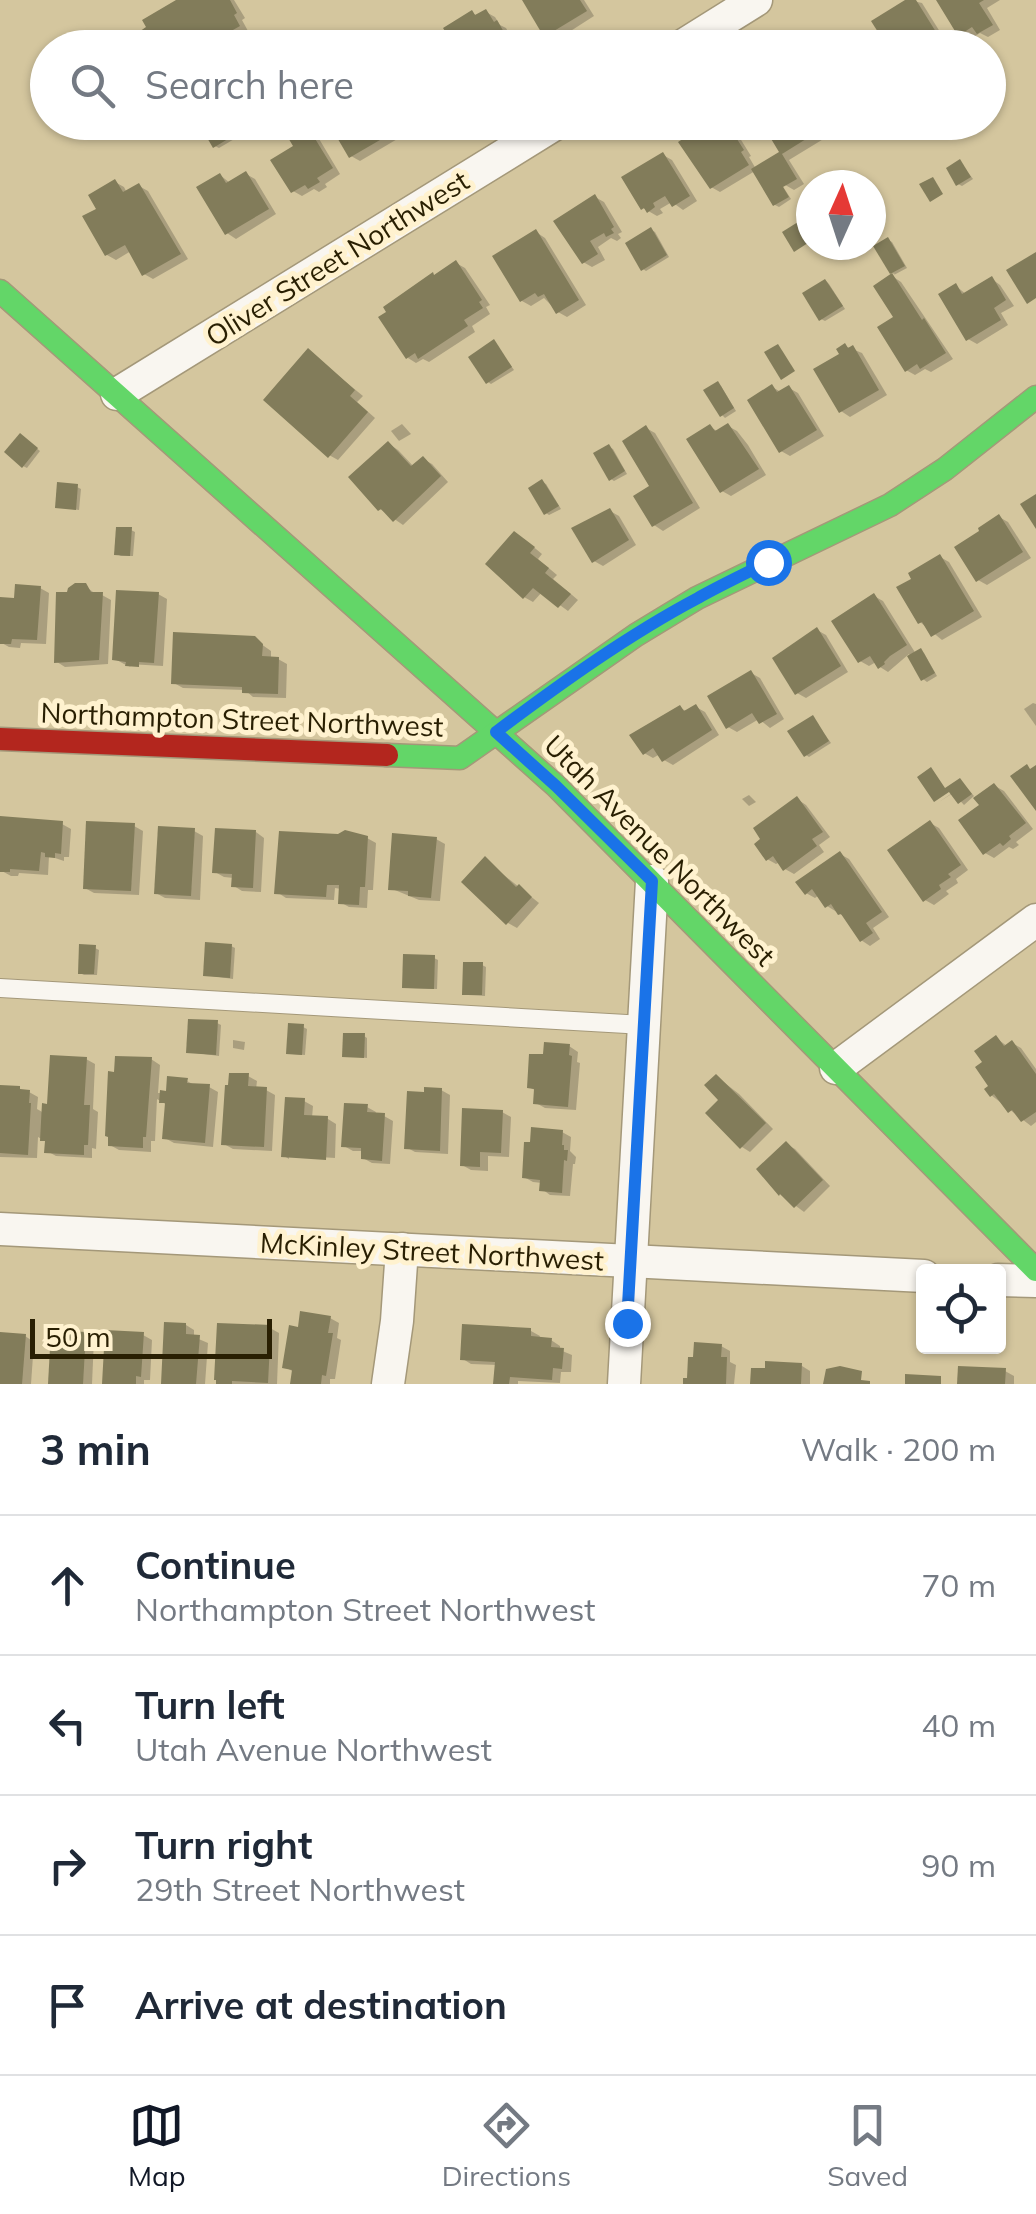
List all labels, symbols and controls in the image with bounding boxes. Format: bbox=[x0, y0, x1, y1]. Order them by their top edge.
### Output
search box bbox=[30, 30, 1006, 140]
icon: search bbox=[65, 58, 120, 113]
text: Search here bbox=[145, 61, 354, 109]
street label: Oliver Street Northwest bbox=[199, 163, 475, 353]
north arrow bbox=[796, 170, 886, 260]
route start bbox=[746, 540, 792, 586]
street label: Northampton Street Northwest bbox=[40, 694, 444, 744]
street label: Utah Avenue Northwest bbox=[537, 727, 783, 973]
street label: McKinley Street Northwest bbox=[259, 1225, 605, 1277]
map controls bbox=[916, 1264, 1006, 1354]
button: locate bbox=[916, 1264, 1006, 1354]
route end bbox=[605, 1301, 651, 1347]
scale bar bbox=[30, 1314, 272, 1358]
text: 50 m bbox=[45, 1319, 111, 1354]
text: 3 min bbox=[40, 1423, 151, 1476]
text: Walk · 200 m bbox=[801, 1429, 996, 1469]
text: Continue bbox=[135, 1541, 296, 1589]
icon: ahead bbox=[40, 1558, 95, 1613]
text: 70 m bbox=[921, 1565, 996, 1605]
text: Northampton Street Northwest bbox=[135, 1589, 596, 1629]
text: Turn left bbox=[135, 1681, 285, 1729]
icon: left bbox=[40, 1698, 95, 1753]
text: 40 m bbox=[921, 1705, 996, 1745]
text: Utah Avenue Northwest bbox=[135, 1729, 492, 1769]
text: Turn right bbox=[135, 1821, 312, 1869]
icon: right bbox=[40, 1838, 95, 1893]
text: 90 m bbox=[921, 1845, 996, 1885]
text: 29th Street Northwest bbox=[135, 1869, 465, 1909]
icon: arrive bbox=[40, 1978, 95, 2033]
text: Arrive at destination bbox=[135, 1981, 507, 2029]
tab: Map bbox=[128, 2098, 186, 2193]
tab: Directions bbox=[442, 2098, 571, 2193]
tab: Saved bbox=[827, 2098, 908, 2193]

